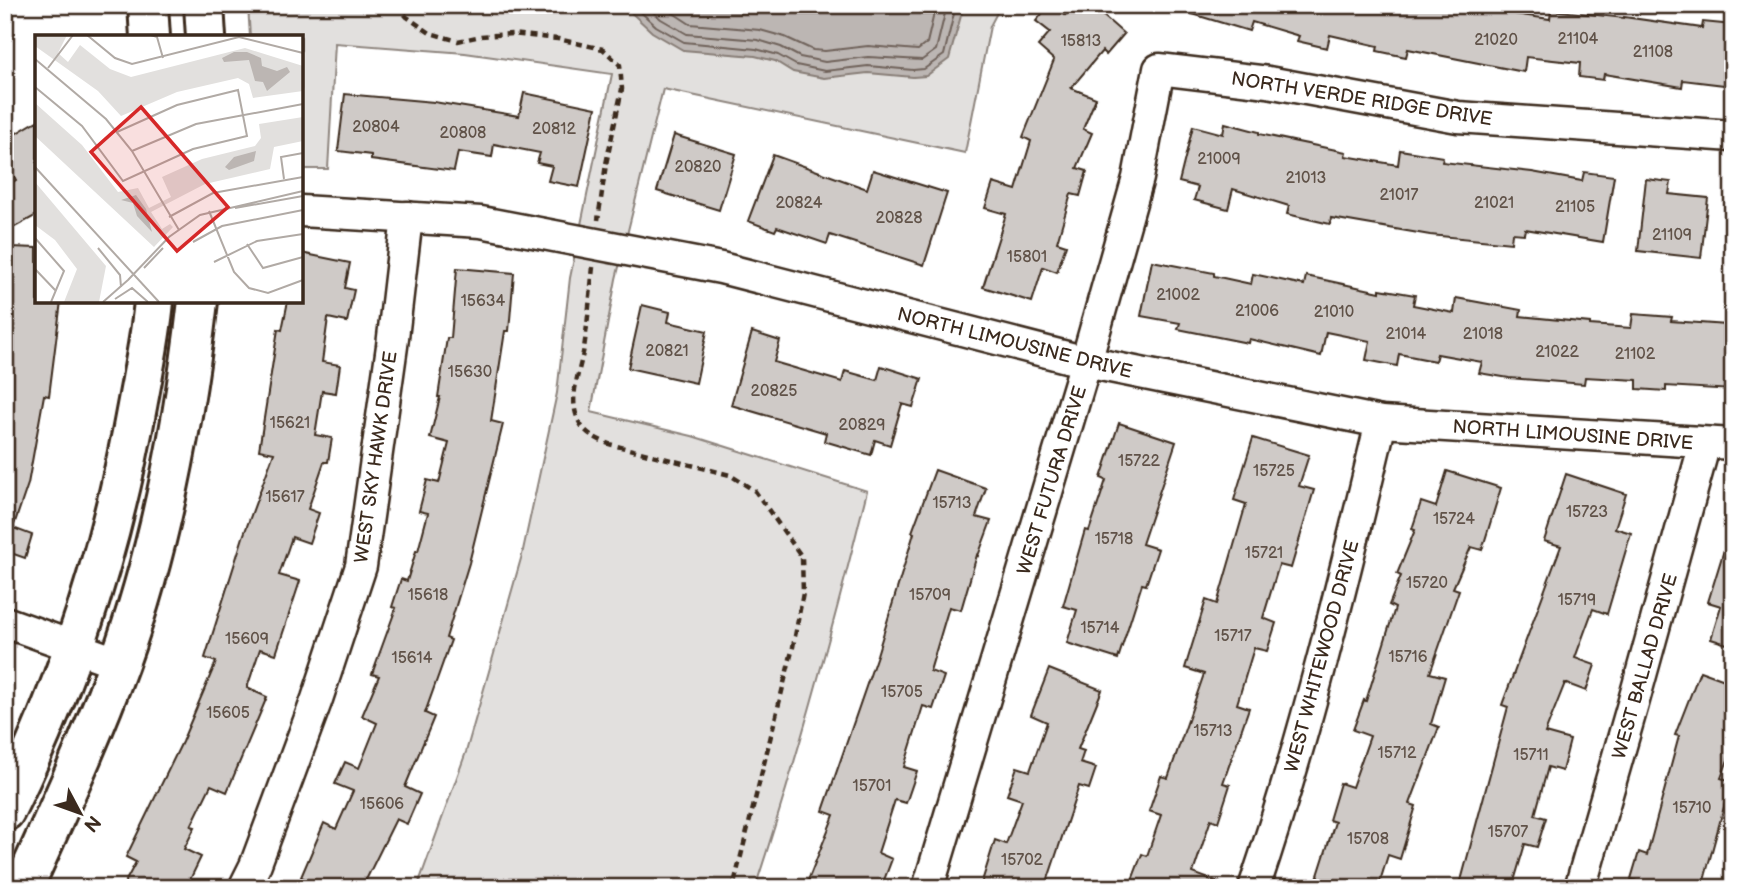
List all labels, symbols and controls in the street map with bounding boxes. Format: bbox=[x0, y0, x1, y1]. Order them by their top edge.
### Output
house number: 21104 bbox=[1558, 30, 1599, 49]
house number: 21020 bbox=[1474, 31, 1518, 50]
house number: 15813 bbox=[1061, 32, 1102, 51]
inset map bbox=[35, 35, 303, 303]
house number: 21108 bbox=[1633, 43, 1673, 62]
street label: NORTH VERDE RIDGE DRIVE bbox=[1230, 67, 1494, 131]
house number: 20804 bbox=[352, 118, 400, 137]
house number: 20812 bbox=[532, 120, 576, 139]
house number: 20808 bbox=[440, 124, 486, 143]
house number: 21009 bbox=[1197, 150, 1241, 169]
house number: 20820 bbox=[674, 158, 722, 177]
house number: 21013 bbox=[1286, 169, 1327, 188]
house number: 21017 bbox=[1380, 186, 1419, 205]
house number: 20824 bbox=[775, 194, 823, 213]
house number: 21021 bbox=[1474, 194, 1514, 213]
house number: 21105 bbox=[1555, 198, 1595, 217]
house number: 20828 bbox=[876, 209, 922, 228]
house number: 21109 bbox=[1652, 226, 1692, 245]
house number: 15801 bbox=[1007, 248, 1047, 267]
house number: 21002 bbox=[1156, 286, 1200, 305]
house number: 15634 bbox=[461, 292, 506, 311]
house number: 21006 bbox=[1235, 302, 1279, 321]
street label: NORTH LIMOUSINE DRIVE bbox=[895, 303, 1134, 384]
house number: 21010 bbox=[1314, 303, 1354, 322]
house number: 21014 bbox=[1386, 325, 1427, 344]
house number: 21018 bbox=[1463, 325, 1503, 344]
house number: 20821 bbox=[645, 342, 689, 361]
house number: 21022 bbox=[1535, 343, 1579, 362]
house number: 21102 bbox=[1615, 345, 1656, 364]
street label: WEST SKY HAWK DRIVE bbox=[350, 350, 403, 565]
house number: 15630 bbox=[448, 363, 492, 382]
house number: 20825 bbox=[751, 382, 797, 401]
street label: WEST FUTURA DRIVE bbox=[1013, 383, 1092, 577]
house number: 15621 bbox=[270, 414, 310, 433]
house number: 20829 bbox=[839, 416, 885, 435]
street label: NORTH LIMOUSINE DRIVE bbox=[1452, 416, 1694, 455]
house number: 15722 bbox=[1118, 452, 1161, 471]
house number: 15725 bbox=[1253, 462, 1295, 481]
house number: 15617 bbox=[265, 488, 305, 507]
house number: 15713 bbox=[932, 494, 972, 513]
house number: 15723 bbox=[1566, 503, 1608, 522]
house number: 15724 bbox=[1433, 510, 1475, 529]
house number: 15718 bbox=[1095, 530, 1133, 549]
street label: WEST WHITEWOOD DRIVE bbox=[1280, 538, 1365, 775]
house number: 15721 bbox=[1245, 544, 1283, 563]
street label: WEST BALLAD DRIVE bbox=[1608, 571, 1683, 762]
house number: 15720 bbox=[1406, 574, 1448, 593]
house number: 15618 bbox=[408, 586, 448, 605]
house number: 15709 bbox=[909, 586, 951, 605]
house number: 15719 bbox=[1558, 591, 1596, 610]
house number: 15714 bbox=[1080, 619, 1120, 638]
house number: 15717 bbox=[1214, 627, 1252, 646]
house number: 15609 bbox=[225, 630, 269, 649]
house number: 15716 bbox=[1388, 648, 1428, 667]
house number: 15614 bbox=[391, 649, 433, 668]
house number: 15705 bbox=[881, 683, 923, 702]
house number: 15605 bbox=[206, 704, 250, 723]
house number: 15713 bbox=[1193, 722, 1233, 741]
house number: 15712 bbox=[1378, 744, 1417, 763]
house number: 15711 bbox=[1513, 746, 1549, 765]
house number: 15701 bbox=[853, 777, 891, 796]
north arrow bbox=[46, 778, 116, 848]
house number: 15606 bbox=[360, 795, 404, 814]
house number: 15710 bbox=[1673, 799, 1711, 818]
text: N bbox=[78, 810, 105, 836]
house number: 15707 bbox=[1488, 823, 1528, 842]
house number: 15708 bbox=[1347, 830, 1389, 849]
house number: 15702 bbox=[1001, 851, 1044, 870]

